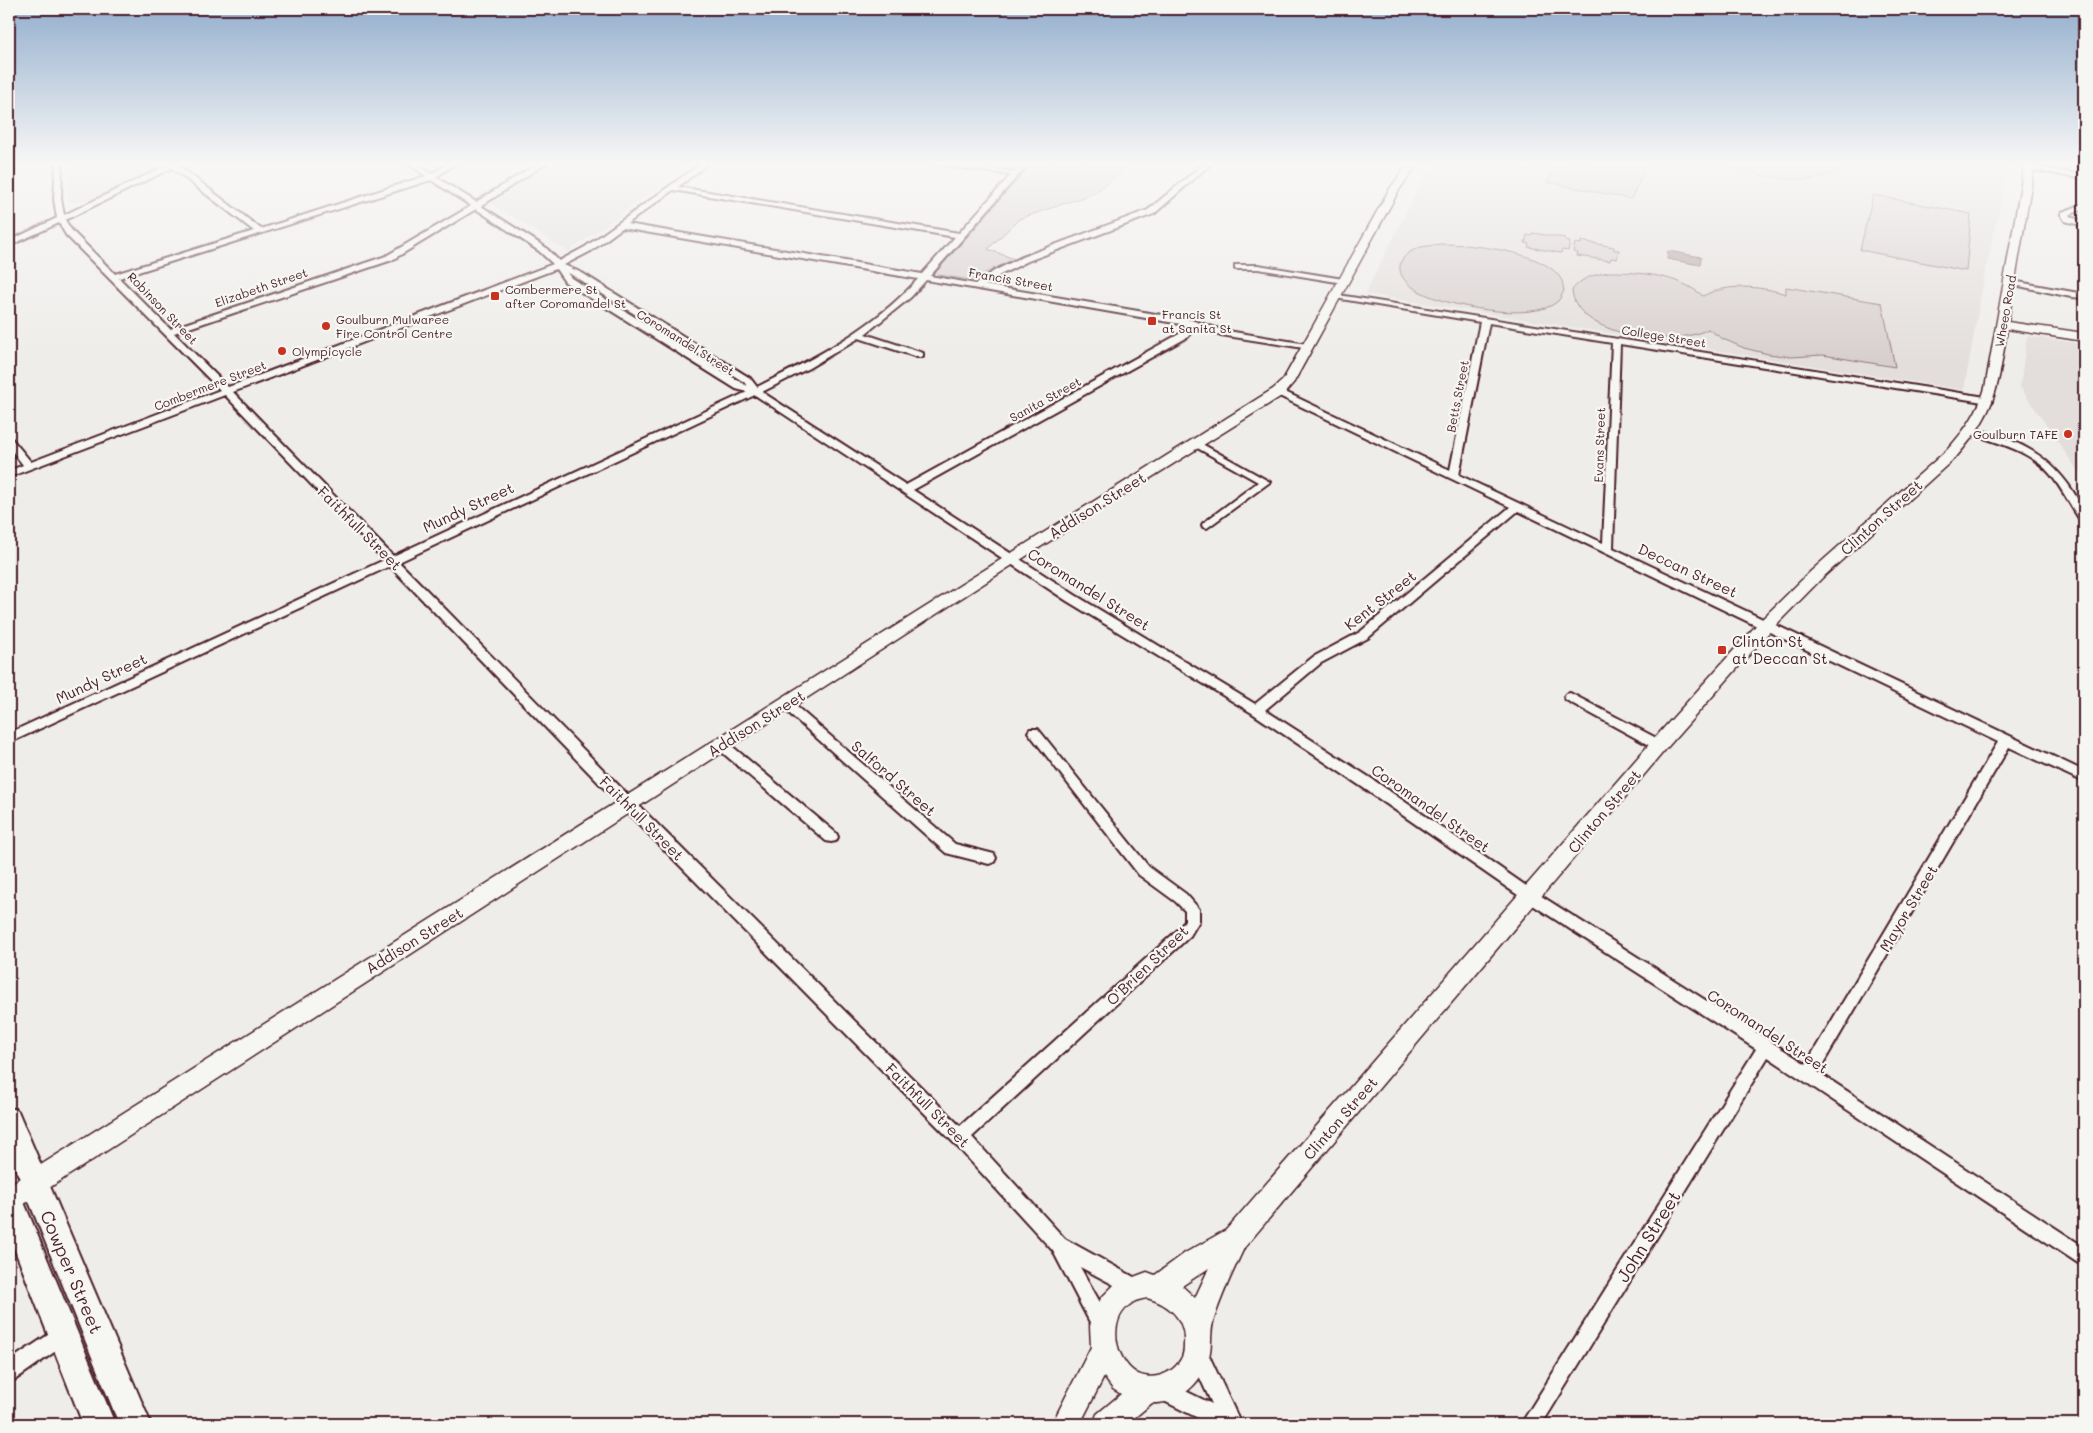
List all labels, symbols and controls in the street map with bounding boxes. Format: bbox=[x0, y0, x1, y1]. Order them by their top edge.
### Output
street label: Elizabeth Street bbox=[213, 264, 309, 310]
street label: Francis Street bbox=[968, 264, 1054, 294]
street label: Robinson Street bbox=[124, 268, 202, 348]
street label: Wheeo Road bbox=[1991, 273, 2019, 348]
place label: Combermere St after Coromandel St bbox=[505, 281, 626, 311]
marker: Combermere St after Coromandel St bbox=[489, 290, 501, 302]
street label: Coromandel Street bbox=[634, 305, 738, 379]
place label: Francis St at Sanita St bbox=[1162, 306, 1232, 336]
place label: Goulburn Mulwaree Fire Control Centre bbox=[336, 311, 453, 341]
marker: Francis St at Sanita St bbox=[1146, 315, 1158, 327]
marker: Goulburn Mulwaree Fire Control Centre bbox=[320, 320, 332, 332]
street label: College Street bbox=[1620, 321, 1708, 351]
place label: Olympicycle bbox=[292, 343, 362, 359]
marker: Olympicycle bbox=[276, 345, 288, 357]
street label: Combermere Street bbox=[152, 356, 268, 414]
street label: Betts Street bbox=[1442, 358, 1472, 434]
street label: Sanita Street bbox=[1006, 373, 1084, 425]
street label: Evans Street bbox=[1590, 407, 1608, 483]
place label: Goulburn TAFE bbox=[1973, 426, 2058, 442]
marker: Goulburn TAFE bbox=[2062, 428, 2074, 440]
street label: Addison Street bbox=[1045, 467, 1149, 543]
street label: Clinton Street bbox=[1836, 475, 1926, 559]
street label: Mundy Street bbox=[419, 477, 517, 537]
street label: Faithfull Street bbox=[314, 482, 406, 574]
street label: Deccan Street bbox=[1635, 538, 1741, 602]
street label: Coromandel Street bbox=[1024, 543, 1154, 635]
street label: Kent Street bbox=[1340, 566, 1420, 634]
place label: Clinton St at Deccan St bbox=[1732, 631, 1827, 668]
marker: Clinton St at Deccan St bbox=[1716, 644, 1728, 656]
street label: Mundy Street bbox=[52, 648, 150, 708]
street label: Addison Street bbox=[704, 685, 808, 761]
street label: Salford Street bbox=[847, 736, 941, 820]
street label: Coromandel Street bbox=[1368, 759, 1494, 857]
street label: Clinton Street bbox=[1563, 765, 1645, 857]
street label: Faithfull Street bbox=[596, 772, 688, 864]
street label: Mayor Street bbox=[1874, 861, 1942, 955]
street label: Addison Street bbox=[362, 902, 466, 978]
street label: O'Brien Street bbox=[1102, 921, 1192, 1009]
street label: Coromandel Street bbox=[1704, 984, 1832, 1078]
street label: Faithfull Street bbox=[882, 1059, 974, 1151]
street label: Clinton Street bbox=[1298, 1072, 1382, 1164]
street label: John Street bbox=[1610, 1186, 1686, 1286]
street label: Cowper Street bbox=[35, 1207, 109, 1337]

